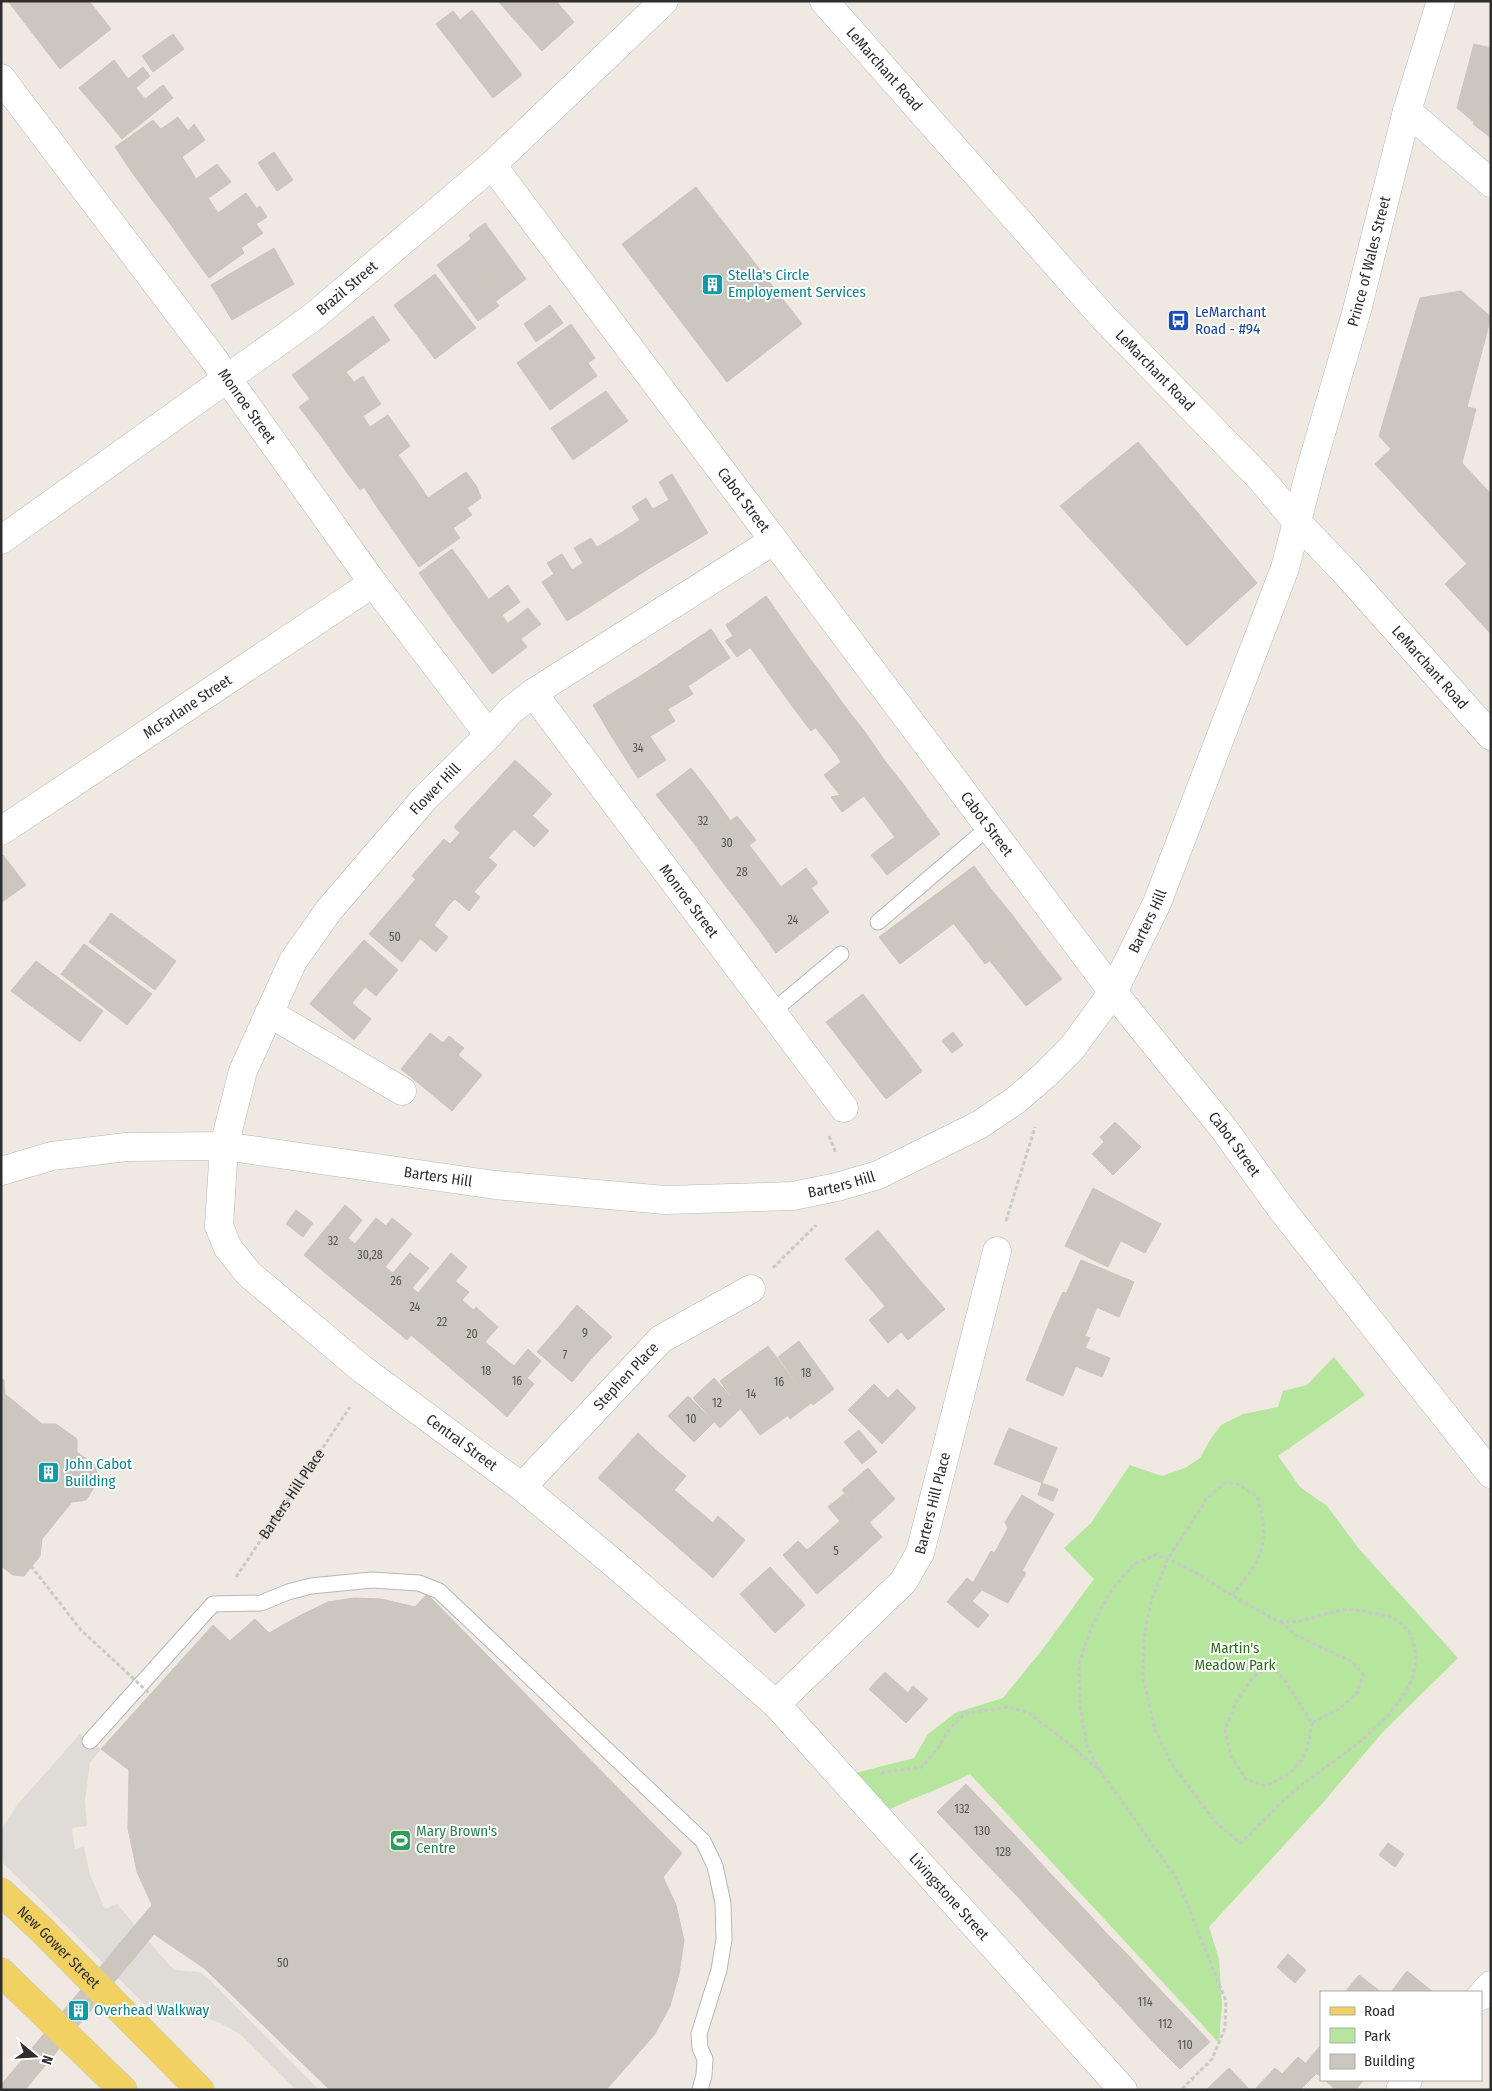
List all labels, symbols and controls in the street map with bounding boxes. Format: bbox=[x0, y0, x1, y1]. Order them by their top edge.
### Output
street label: LeMarchant Road bbox=[842, 24, 926, 115]
street label: Prince of Wales Street bbox=[1344, 194, 1394, 329]
street label: Brazil Street bbox=[313, 257, 381, 319]
place label: Stella's Circle Employement Services bbox=[728, 266, 866, 301]
building icon: Stella's Circle Employement Services bbox=[700, 272, 724, 296]
place label: LeMarchant Road - #94 bbox=[1195, 303, 1266, 338]
bus stop icon: LeMarchant Road - #94 bbox=[1167, 309, 1191, 333]
street label: LeMarchant Road bbox=[1112, 326, 1198, 414]
street label: Monroe Street bbox=[214, 365, 280, 447]
street label: Cabot Street bbox=[714, 464, 774, 536]
street label: LeMarchant Road bbox=[1388, 622, 1472, 713]
street label: McFarlane Street bbox=[140, 671, 235, 743]
house number: 34 bbox=[632, 741, 644, 755]
street label: Flower Hill bbox=[406, 759, 464, 819]
street label: Cabot Street bbox=[957, 788, 1017, 860]
house number: 32 bbox=[698, 814, 708, 828]
house number: 30 bbox=[721, 836, 733, 850]
street label: Monroe Street bbox=[656, 861, 722, 941]
house number: 28 bbox=[736, 865, 748, 879]
street label: Barters Hill bbox=[1125, 887, 1170, 956]
house number: 24 bbox=[788, 913, 799, 927]
house number: 50 bbox=[389, 930, 401, 944]
street label: Cabot Street bbox=[1205, 1108, 1264, 1180]
street label: Barters Hill bbox=[403, 1163, 473, 1191]
street label: Barters Hill bbox=[806, 1167, 877, 1202]
house number: 32 bbox=[328, 1234, 338, 1248]
house number: 30,28 bbox=[357, 1248, 383, 1262]
house number: 26 bbox=[390, 1274, 402, 1288]
house number: 24 bbox=[410, 1300, 421, 1314]
house number: 22 bbox=[437, 1315, 447, 1329]
house number: 9 bbox=[582, 1326, 588, 1340]
house number: 20 bbox=[466, 1327, 478, 1341]
street label: Stephen Place bbox=[590, 1338, 662, 1414]
house number: 7 bbox=[563, 1348, 568, 1362]
house number: 18 bbox=[481, 1364, 491, 1378]
house number: 18 bbox=[801, 1366, 811, 1380]
house number: 16 bbox=[512, 1374, 522, 1388]
house number: 16 bbox=[774, 1375, 784, 1389]
house number: 14 bbox=[746, 1387, 756, 1401]
house number: 12 bbox=[712, 1396, 722, 1410]
street label: Central Street bbox=[423, 1410, 501, 1475]
house number: 10 bbox=[686, 1412, 696, 1426]
street label: Barters Hill Place bbox=[255, 1445, 328, 1542]
street label: Barters Hill Place bbox=[911, 1450, 954, 1556]
place label: John Cabot Building bbox=[65, 1455, 132, 1490]
building icon: John Cabot Building bbox=[37, 1461, 61, 1485]
house number: 5 bbox=[833, 1544, 839, 1558]
park label: Martin's Meadow Park bbox=[1194, 1639, 1276, 1674]
house number: 132 bbox=[954, 1802, 970, 1816]
place label: Mary Brown's Centre bbox=[416, 1822, 497, 1857]
house number: 130 bbox=[974, 1824, 990, 1838]
sports icon: Mary Brown's Centre bbox=[388, 1828, 412, 1852]
house number: 128 bbox=[995, 1845, 1011, 1859]
street label: Livingstone Street bbox=[906, 1849, 993, 1944]
street label: New Gower Street bbox=[13, 1903, 104, 1992]
house number: 50 bbox=[277, 1956, 289, 1970]
legend bbox=[1320, 1991, 1482, 2081]
house number: 114 bbox=[1137, 1995, 1153, 2009]
building icon: Overhead Walkway bbox=[66, 1998, 90, 2022]
place label: Overhead Walkway bbox=[94, 2001, 209, 2019]
text: Road bbox=[1364, 2002, 1395, 2020]
house number: 112 bbox=[1158, 2017, 1172, 2031]
text: Park bbox=[1364, 2027, 1391, 2045]
north arrow bbox=[10, 2031, 60, 2081]
house number: 110 bbox=[1177, 2038, 1193, 2052]
text: Building bbox=[1364, 2052, 1415, 2070]
text: N bbox=[38, 2053, 56, 2066]

